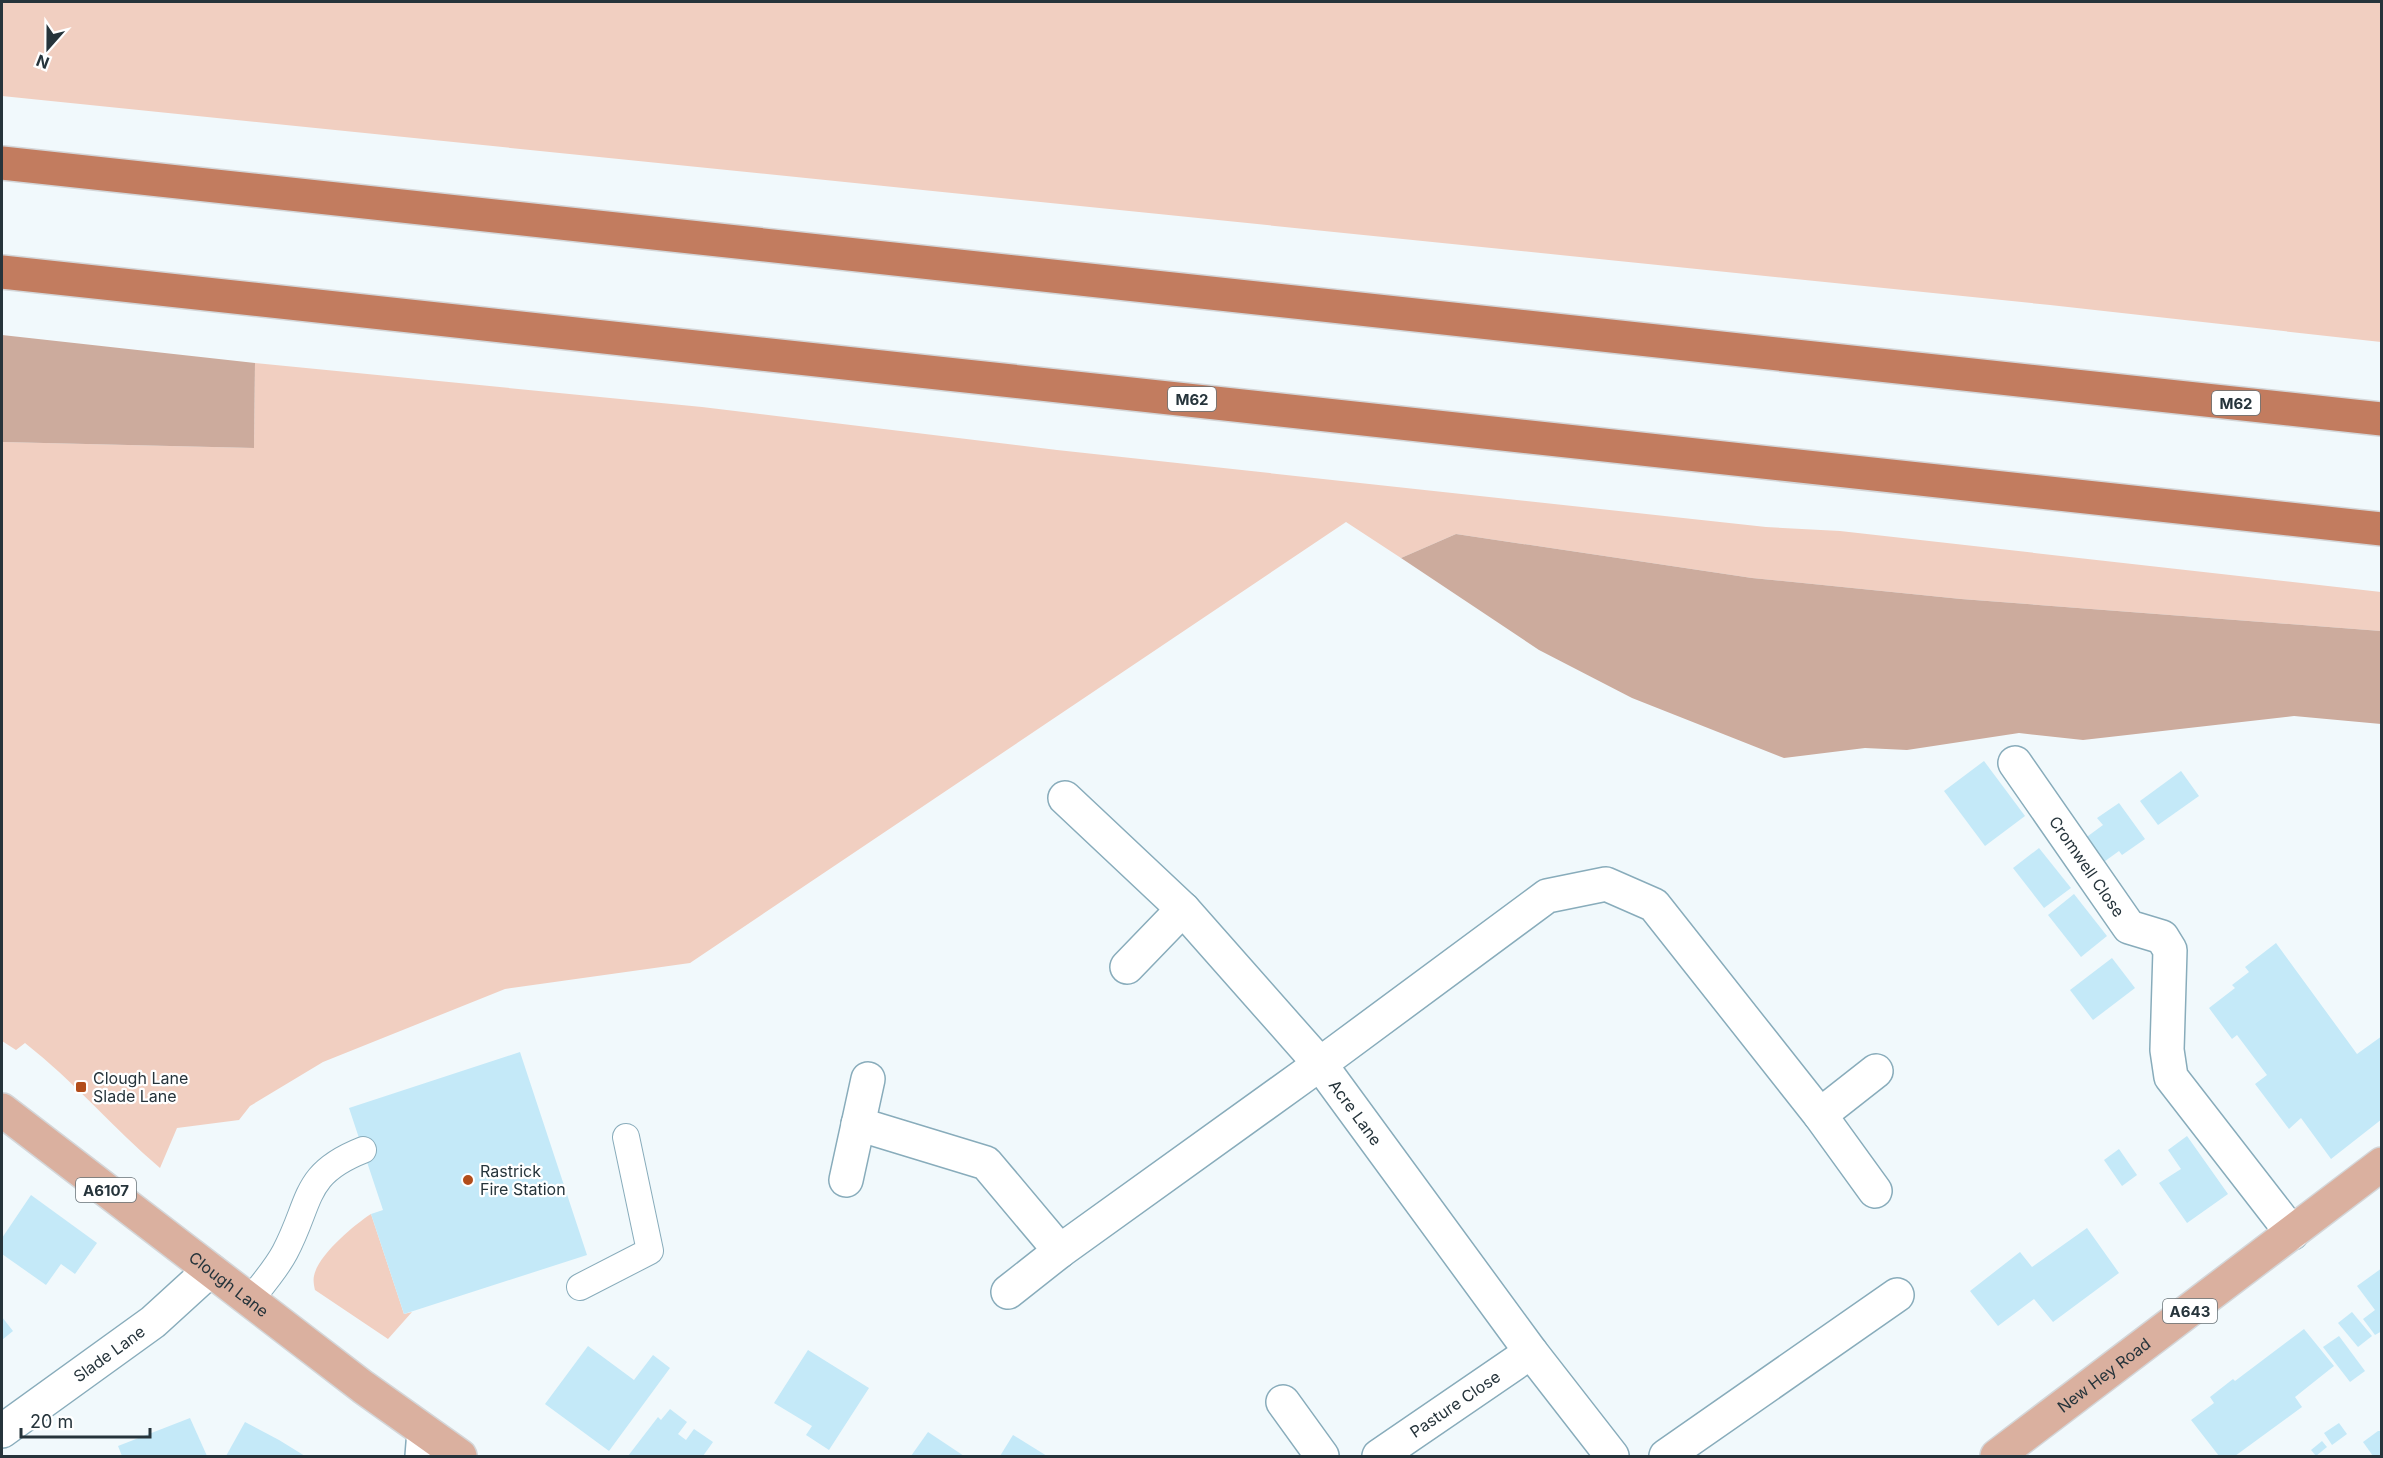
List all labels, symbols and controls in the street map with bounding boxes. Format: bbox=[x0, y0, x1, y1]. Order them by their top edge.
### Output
north arrow bbox=[18, 18, 78, 78]
text: N bbox=[33, 50, 52, 74]
road number: M62 bbox=[1168, 387, 1216, 411]
road number: M62 bbox=[2212, 391, 2260, 415]
street label: Cromwell Close bbox=[2045, 812, 2129, 921]
place label: Clough Lane Slade Lane bbox=[93, 1068, 188, 1106]
street label: Acre Lane bbox=[1325, 1076, 1386, 1149]
marker: Clough Lane Slade Lane bbox=[74, 1080, 88, 1094]
place label: Rastrick Fire Station bbox=[480, 1161, 566, 1199]
marker: Rastrick Fire Station bbox=[461, 1173, 475, 1187]
road number: A6107 bbox=[76, 1178, 136, 1202]
street label: Clough Lane bbox=[185, 1247, 273, 1321]
road number: A643 bbox=[2163, 1299, 2217, 1323]
street label: Slade Lane bbox=[69, 1321, 149, 1386]
street label: New Hey Road bbox=[2053, 1333, 2154, 1417]
street label: Pasture Close bbox=[1406, 1366, 1504, 1442]
scale bar bbox=[21, 1401, 150, 1439]
text: 20 m bbox=[30, 1411, 73, 1432]

